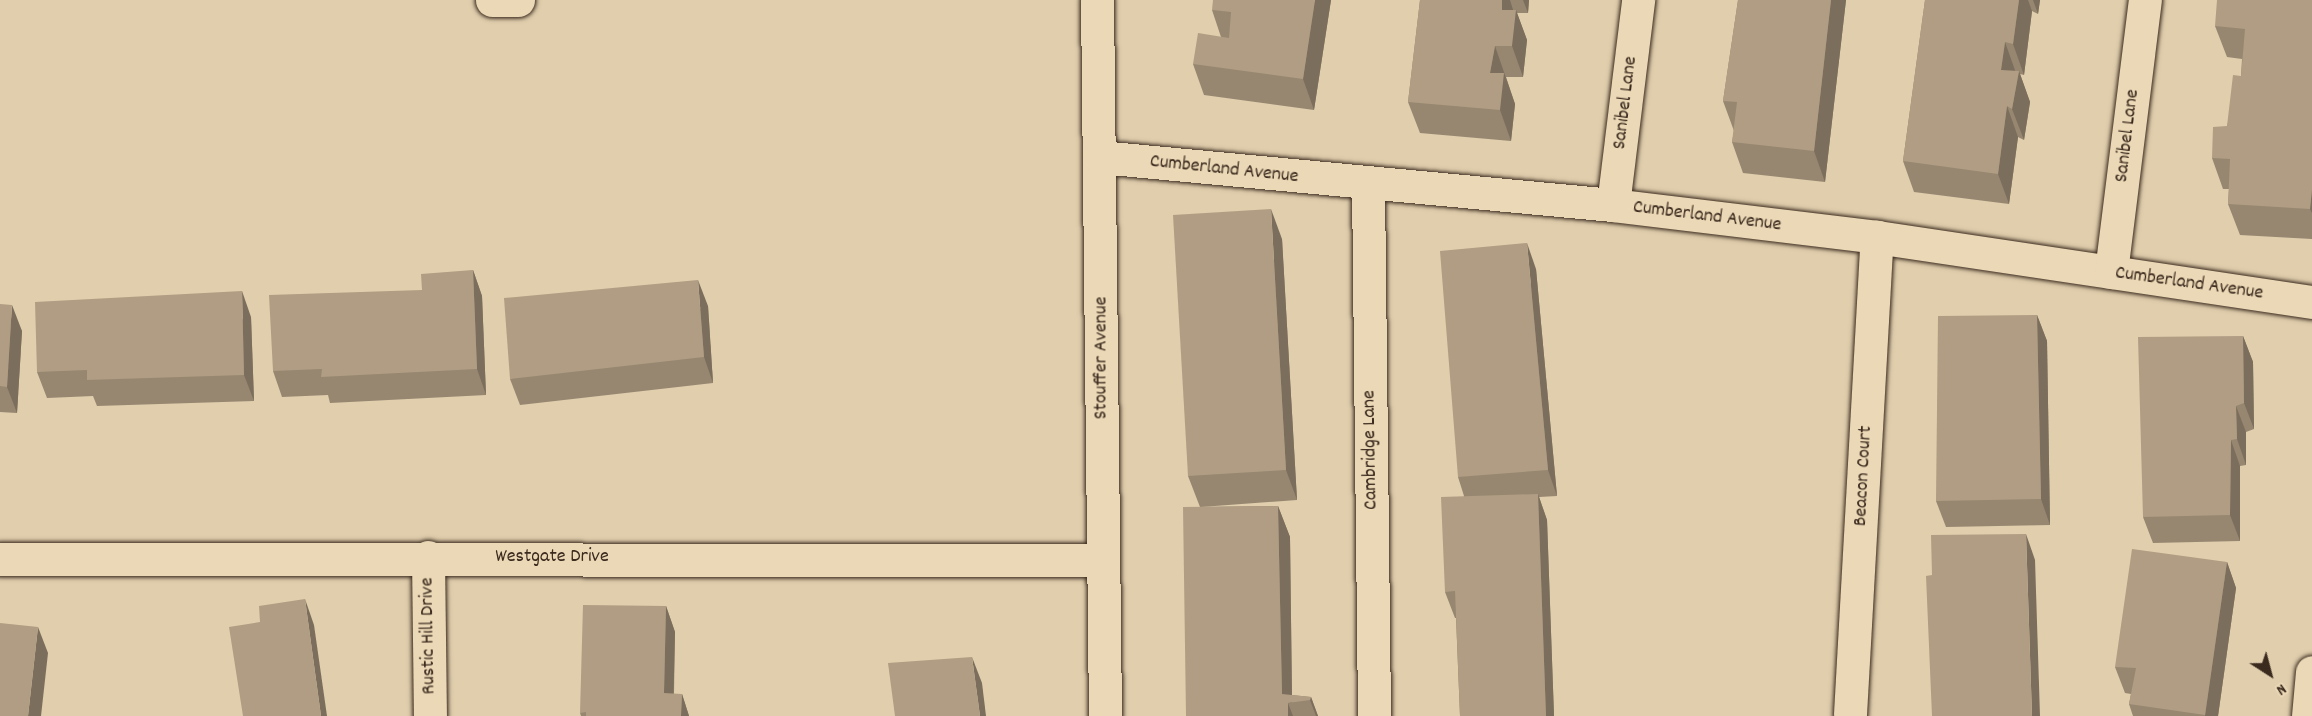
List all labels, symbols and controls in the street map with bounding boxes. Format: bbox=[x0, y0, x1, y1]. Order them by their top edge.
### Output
street label: Sanibel Lane bbox=[1608, 55, 1644, 151]
street label: Sanibel Lane bbox=[2110, 88, 2146, 184]
street label: Cumberland Avenue bbox=[1149, 150, 1299, 190]
street label: Cumberland Avenue bbox=[1632, 196, 1782, 238]
street label: Cumberland Avenue bbox=[2113, 262, 2265, 306]
street label: Stouffer Avenue bbox=[1090, 297, 1114, 419]
street label: Cambridge Lane bbox=[1358, 390, 1384, 510]
street label: Beacon Court bbox=[1849, 425, 1879, 527]
street label: Westgate Drive bbox=[495, 545, 609, 569]
street label: Rustic Hill Drive bbox=[416, 577, 442, 695]
north arrow bbox=[2240, 644, 2300, 704]
text: N bbox=[2271, 677, 2291, 701]

